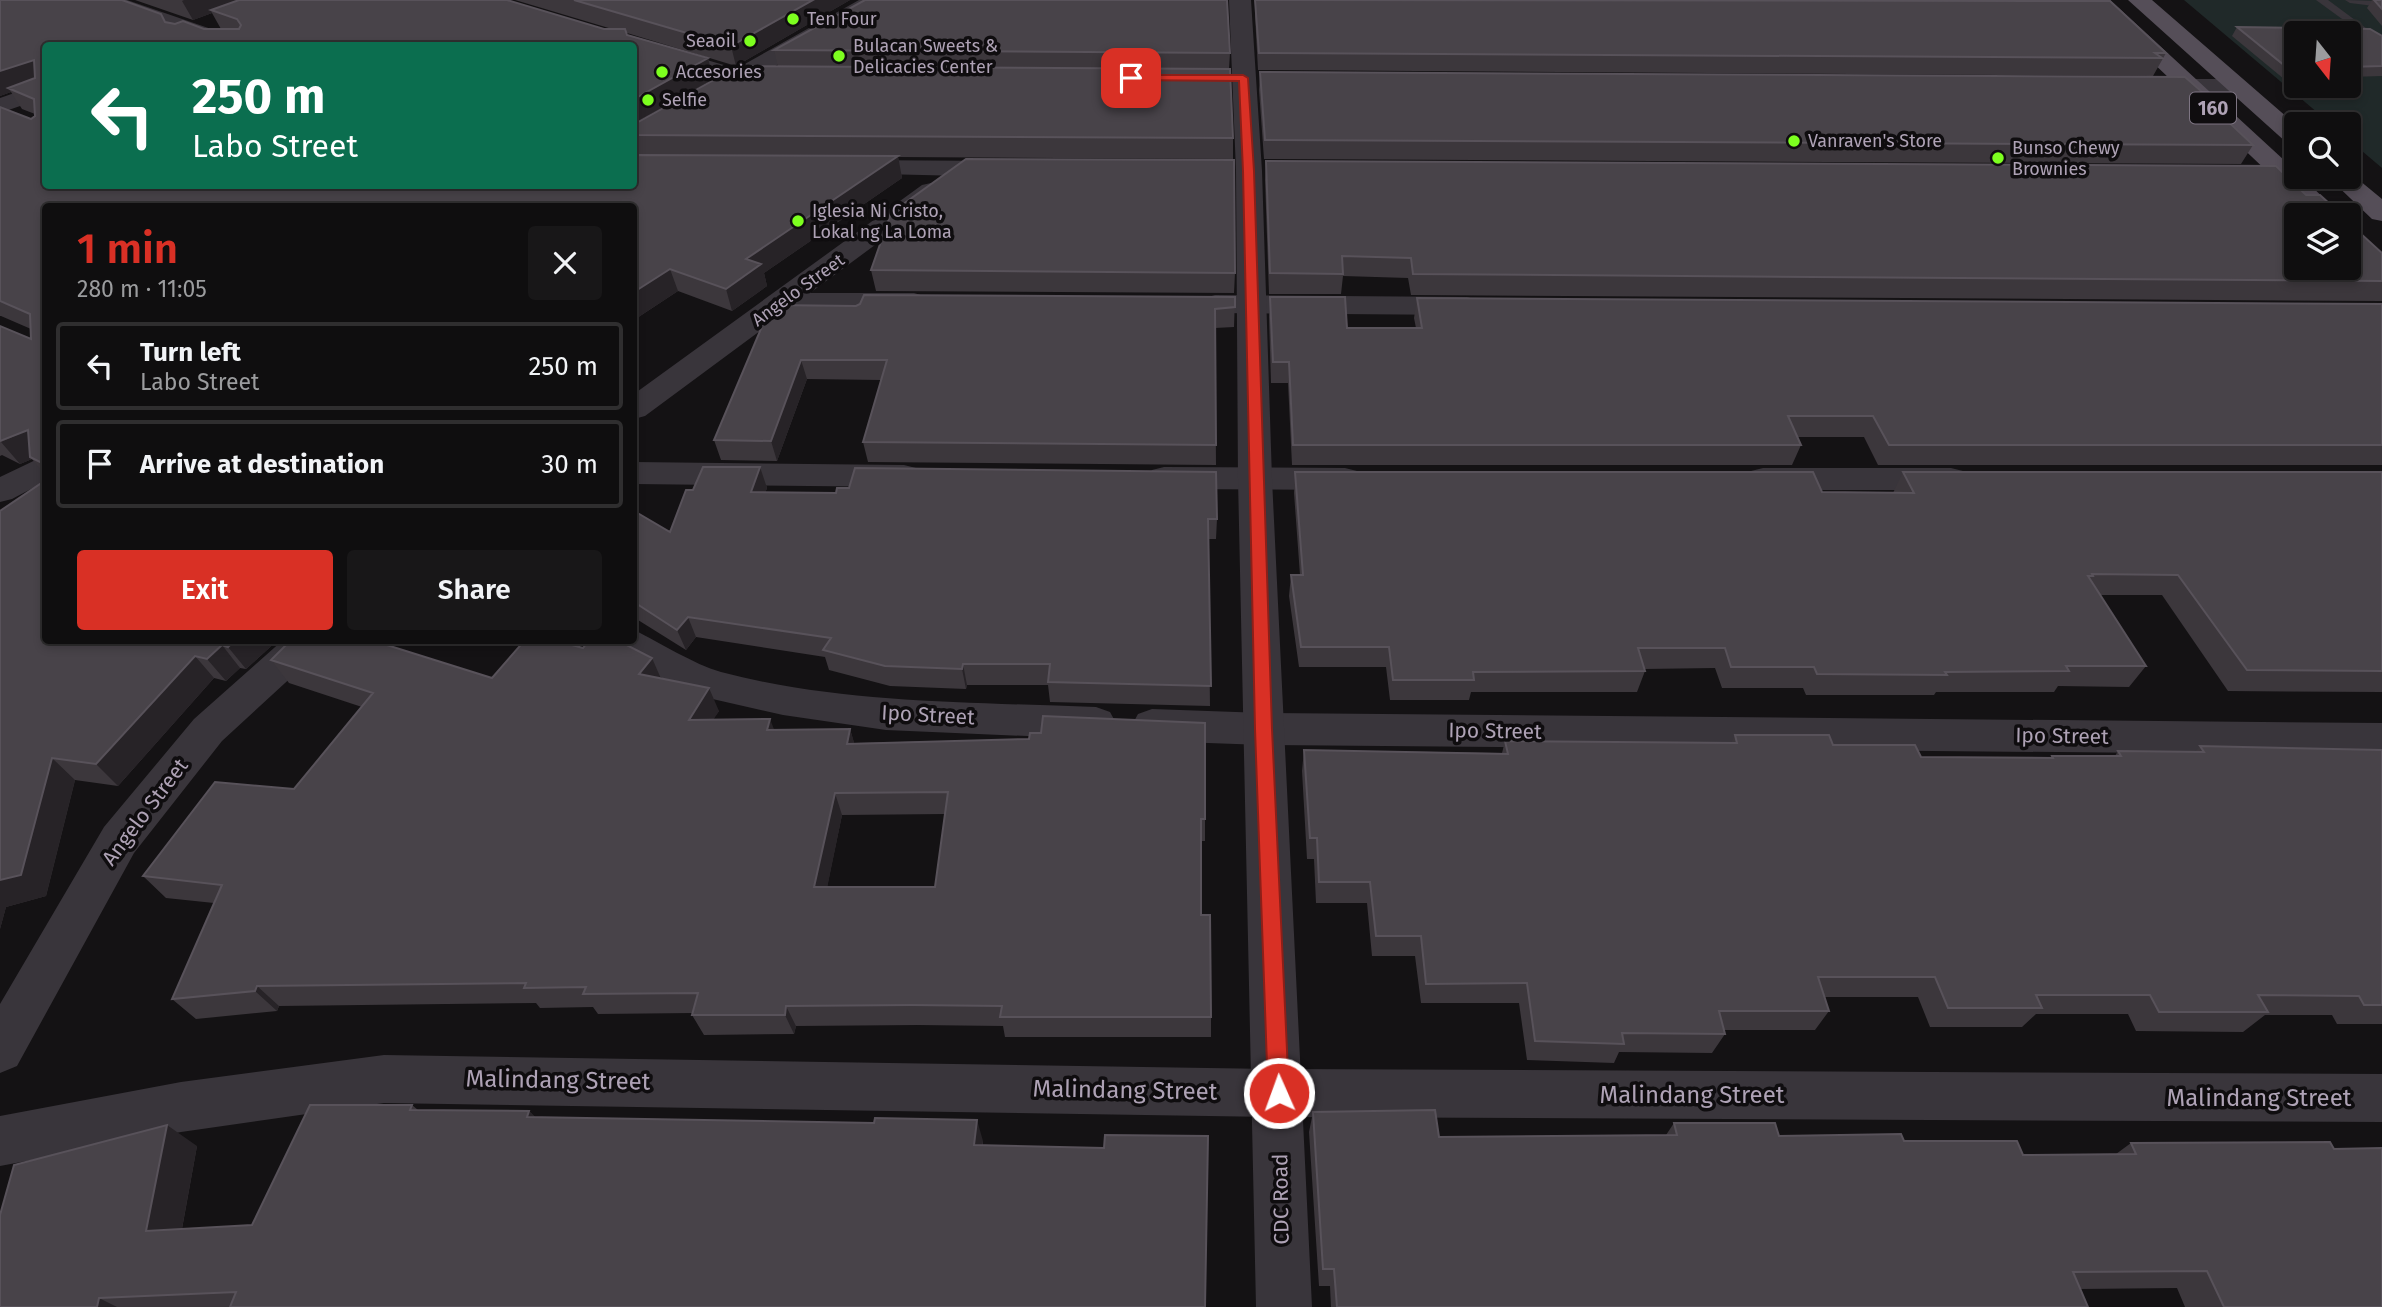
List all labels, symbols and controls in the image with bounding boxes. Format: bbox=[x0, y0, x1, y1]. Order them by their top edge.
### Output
place label: Ten Four bbox=[807, 8, 877, 30]
marker: Ten Four bbox=[785, 11, 801, 27]
north arrow bbox=[2284, 21, 2361, 98]
map controls bbox=[2284, 21, 2361, 280]
place label: Seaoil bbox=[686, 30, 736, 52]
marker: Seaoil bbox=[742, 33, 758, 49]
place label: Bulacan Sweets & Delicacies Center bbox=[853, 35, 998, 78]
marker: Bulacan Sweets & Delicacies Center bbox=[831, 48, 847, 64]
pin bbox=[1101, 48, 1161, 108]
icon: arrive bbox=[1112, 59, 1150, 97]
place label: Accesories bbox=[676, 61, 762, 83]
marker: Accesories bbox=[654, 64, 670, 80]
text: 250 m bbox=[192, 67, 325, 126]
icon: left bbox=[77, 70, 168, 161]
place label: Selfie bbox=[662, 89, 707, 111]
marker: Selfie bbox=[640, 92, 656, 108]
road number: 160 bbox=[2190, 92, 2236, 124]
button: search bbox=[2284, 112, 2361, 189]
text: Labo Street bbox=[192, 127, 358, 165]
place label: Vanraven's Store bbox=[1808, 130, 1942, 152]
marker: Vanraven's Store bbox=[1786, 133, 1802, 149]
place label: Bunso Chewy Brownies bbox=[2012, 137, 2120, 180]
marker: Bunso Chewy Brownies bbox=[1990, 150, 2006, 166]
place label: Iglesia Ni Cristo, Lokal ng La Loma bbox=[812, 200, 952, 243]
button: layers bbox=[2284, 203, 2361, 280]
marker: Iglesia Ni Cristo, Lokal ng La Loma bbox=[790, 213, 806, 229]
text: 1 min bbox=[77, 224, 178, 274]
button: close bbox=[528, 226, 602, 300]
street label: Angelo Street bbox=[747, 249, 849, 331]
text: 280 m · 11:05 bbox=[77, 275, 207, 303]
text: Turn left bbox=[140, 337, 241, 368]
icon: left bbox=[81, 347, 119, 385]
text: 250 m bbox=[528, 351, 598, 382]
text: Labo Street bbox=[140, 368, 259, 396]
icon: arrive bbox=[81, 445, 119, 483]
text: Arrive at destination bbox=[140, 449, 384, 480]
text: 30 m bbox=[541, 449, 598, 480]
button: Exit bbox=[77, 550, 333, 630]
button: Share bbox=[347, 550, 602, 630]
street label: Ipo Street bbox=[881, 700, 976, 730]
street label: Ipo Street bbox=[1448, 717, 1542, 745]
street label: Ipo Street bbox=[2015, 722, 2109, 750]
street label: Angelo Street bbox=[96, 753, 194, 871]
position arrow bbox=[1242, 1056, 1316, 1130]
street label: Malindang Street bbox=[465, 1064, 651, 1096]
street label: Malindang Street bbox=[1032, 1074, 1218, 1106]
street label: Malindang Street bbox=[1600, 1081, 1785, 1109]
street label: Malindang Street bbox=[2167, 1084, 2352, 1112]
street label: CDC Road bbox=[1267, 1153, 1295, 1245]

